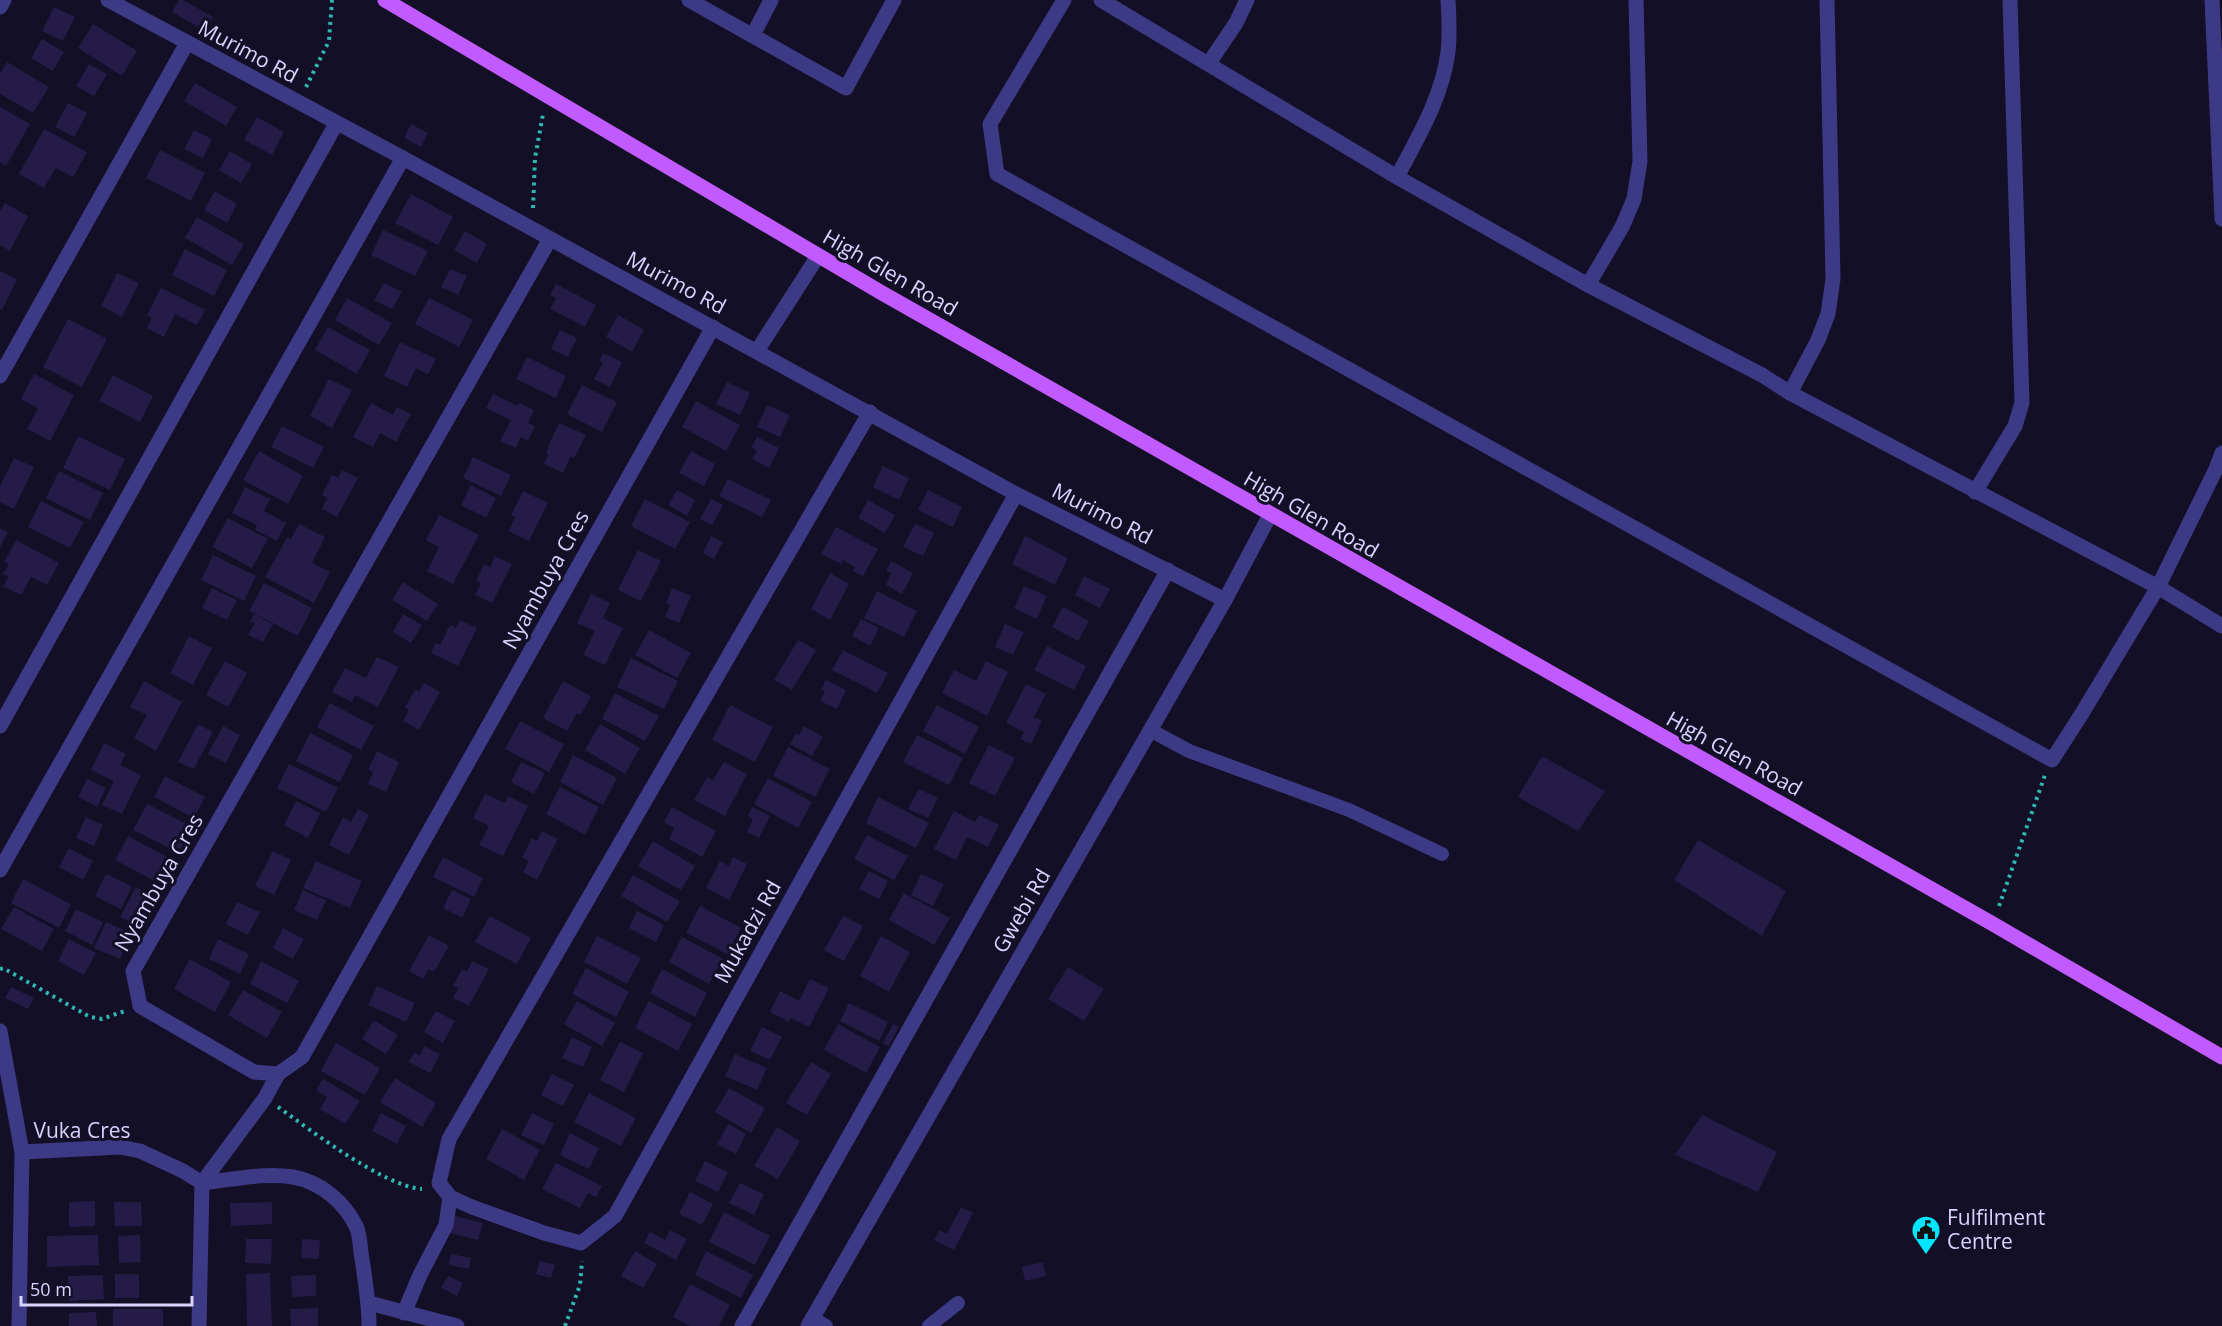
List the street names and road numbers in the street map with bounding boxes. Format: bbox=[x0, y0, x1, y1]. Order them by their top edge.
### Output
street label: Murimo Rd bbox=[194, 13, 303, 89]
street label: High Glen Road bbox=[818, 222, 963, 322]
street label: Murimo Rd bbox=[622, 244, 731, 320]
street label: High Glen Road bbox=[1239, 464, 1384, 564]
street label: Murimo Rd bbox=[1048, 476, 1157, 550]
street label: Nyambuya Cres bbox=[495, 505, 595, 654]
street label: High Glen Road bbox=[1662, 704, 1807, 802]
street label: Nyambuya Cres bbox=[107, 809, 209, 956]
street label: Gwebi Rd bbox=[986, 863, 1056, 958]
street label: Mukadzi Rd bbox=[707, 875, 787, 988]
street label: Vuka Cres bbox=[33, 1116, 131, 1144]

